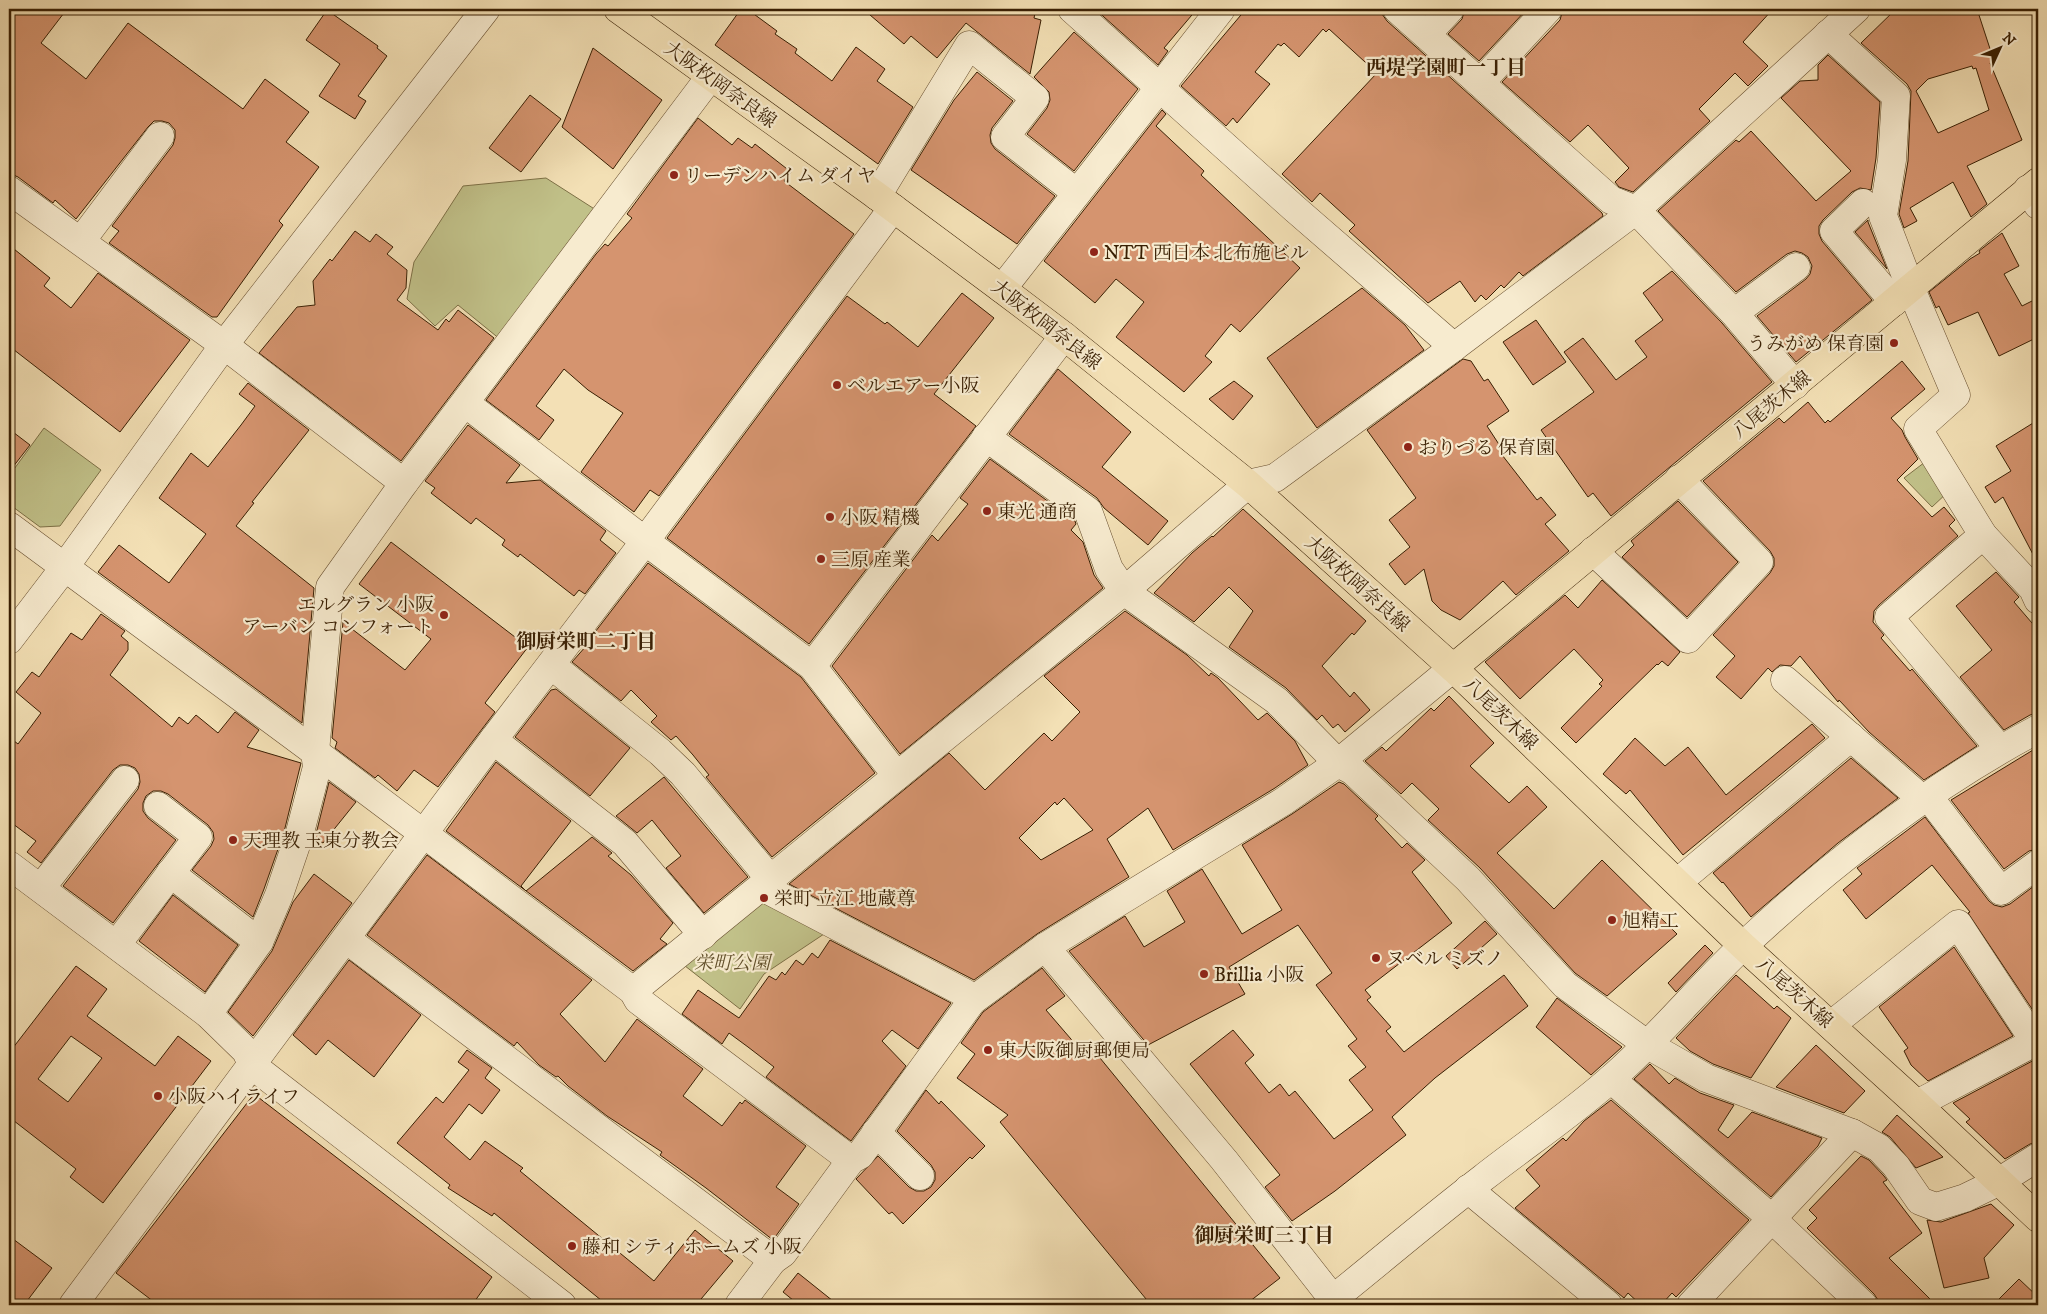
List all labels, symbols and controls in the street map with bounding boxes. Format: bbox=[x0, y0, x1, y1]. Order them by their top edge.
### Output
north arrow bbox=[1974, 22, 2024, 72]
text: N bbox=[1998, 29, 2019, 50]
street label: 大阪枚岡奈良線 bbox=[660, 37, 781, 134]
district label: 西堤学園町一丁目 bbox=[1366, 56, 1526, 81]
place label: リーデンハイム ダイヤ bbox=[684, 165, 876, 188]
marker: リーデンハイム ダイヤ bbox=[668, 169, 680, 181]
place label: NTT 西日本 北布施ビル bbox=[1104, 242, 1309, 265]
marker: NTT 西日本 北布施ビル bbox=[1088, 246, 1100, 258]
street label: 大阪枚岡奈良線 bbox=[987, 275, 1106, 375]
place label: うみがめ 保育園 bbox=[1747, 333, 1884, 356]
marker: うみがめ 保育園 bbox=[1888, 337, 1900, 349]
street label: 八尾茨木線 bbox=[1728, 366, 1816, 444]
place label: ベルエアー小阪 bbox=[847, 375, 979, 398]
marker: ベルエアー小阪 bbox=[831, 379, 843, 391]
place label: おりづる 保育園 bbox=[1418, 437, 1555, 460]
marker: おりづる 保育園 bbox=[1402, 441, 1414, 453]
place label: 東光 通商 bbox=[997, 501, 1077, 524]
marker: 東光 通商 bbox=[981, 505, 993, 517]
place label: 小阪 精機 bbox=[840, 507, 920, 530]
marker: 小阪 精機 bbox=[824, 511, 836, 523]
street label: 大阪枚岡奈良線 bbox=[1300, 531, 1414, 637]
place label: 三原 産業 bbox=[831, 549, 911, 572]
marker: 三原 産業 bbox=[815, 553, 827, 565]
place label: エルグラン 小阪 アーバン コンフォート bbox=[242, 594, 434, 639]
marker: エルグラン 小阪 アーバン コンフォート bbox=[438, 609, 450, 621]
district label: 御厨栄町二丁目 bbox=[516, 630, 656, 655]
street label: 八尾茨木線 bbox=[1458, 673, 1542, 755]
place label: 天理教 玉東分教会 bbox=[243, 830, 399, 853]
marker: 天理教 玉東分教会 bbox=[227, 834, 239, 846]
place label: 栄町 立江 地蔵尊 bbox=[774, 888, 915, 911]
marker: 栄町 立江 地蔵尊 bbox=[758, 892, 770, 904]
place label: 旭精工 bbox=[1622, 910, 1679, 933]
marker: 旭精工 bbox=[1606, 914, 1618, 926]
place label: ヌベル ミズノ bbox=[1386, 948, 1504, 971]
park label: 栄町公園 bbox=[694, 952, 773, 975]
marker: ヌベル ミズノ bbox=[1370, 952, 1382, 964]
street label: 八尾茨木線 bbox=[1751, 953, 1837, 1033]
place label: Brillia 小阪 bbox=[1214, 964, 1304, 987]
marker: Brillia 小阪 bbox=[1198, 968, 1210, 980]
place label: 東大阪御厨郵便局 bbox=[998, 1040, 1150, 1063]
marker: 東大阪御厨郵便局 bbox=[982, 1044, 994, 1056]
place label: 小阪ハイライフ bbox=[168, 1086, 300, 1109]
marker: 小阪ハイライフ bbox=[152, 1090, 164, 1102]
district label: 御厨栄町三丁目 bbox=[1194, 1224, 1334, 1249]
place label: 藤和 シティ ホームズ 小阪 bbox=[582, 1236, 802, 1259]
marker: 藤和 シティ ホームズ 小阪 bbox=[566, 1240, 578, 1252]

